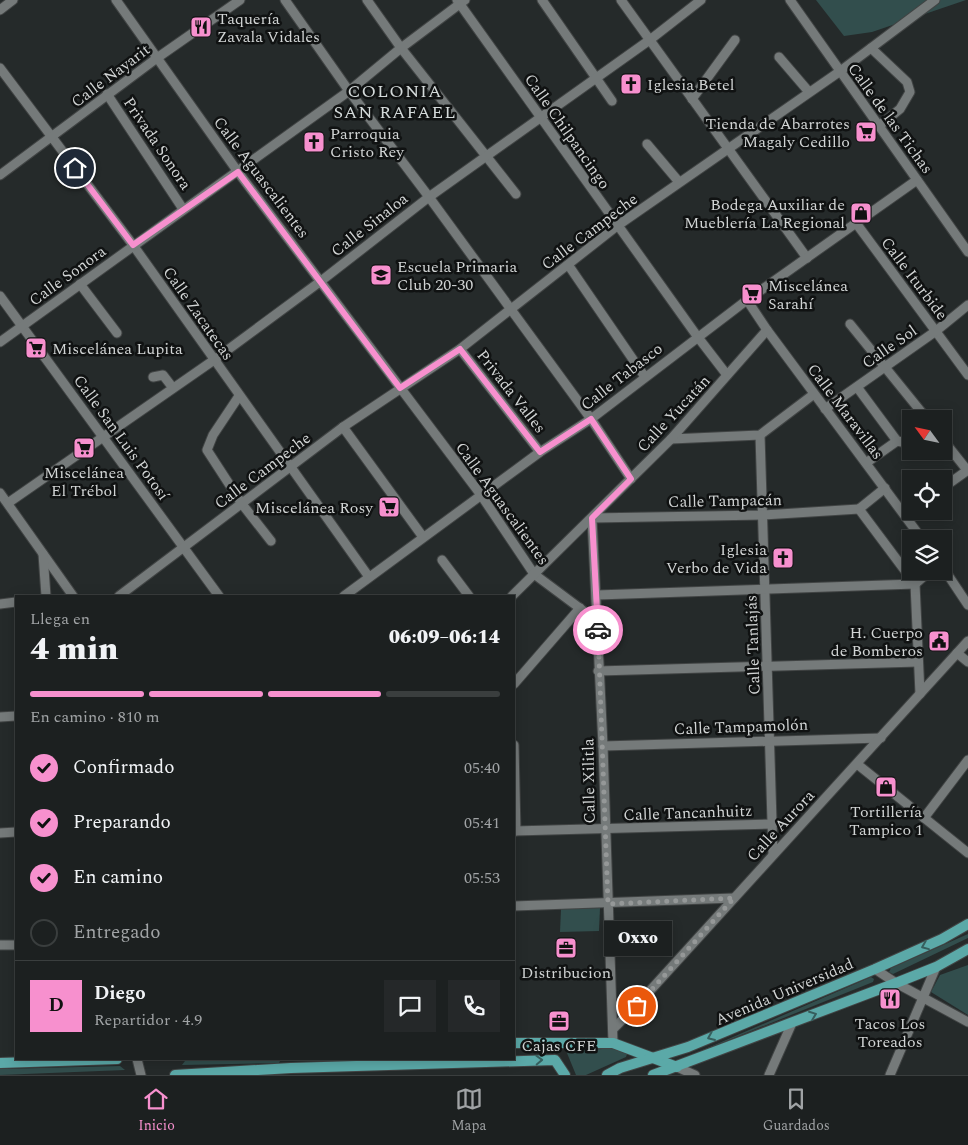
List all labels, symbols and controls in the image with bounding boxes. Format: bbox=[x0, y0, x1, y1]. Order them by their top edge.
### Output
place label: Taquería Zavala Vidales bbox=[217, 7, 320, 49]
restaurant icon: Taquería Zavala Vidales bbox=[189, 15, 213, 39]
street label: Calle Nayarit bbox=[66, 38, 155, 113]
street label: Calle de las Tichas bbox=[842, 58, 939, 179]
street label: Calle Chilpancingo bbox=[518, 69, 616, 194]
church icon: Iglesia Betel bbox=[619, 72, 643, 96]
place label: Iglesia Betel bbox=[647, 73, 735, 97]
district label: COLONIA SAN RAFAEL bbox=[333, 78, 457, 126]
street label: Privada Sonora bbox=[117, 92, 197, 195]
street label: Calle Aguascalientes bbox=[207, 112, 315, 244]
place label: Tienda de Abarrotes Magaly Cedillo bbox=[705, 112, 850, 154]
supermarket icon: Tienda de Abarrotes Magaly Cedillo bbox=[854, 120, 878, 144]
place label: Parroquia Cristo Rey bbox=[330, 122, 405, 164]
church icon: Parroquia Cristo Rey bbox=[302, 130, 326, 154]
pin bbox=[54, 147, 96, 189]
icon: home bbox=[61, 154, 89, 182]
street label: Calle Sinaloa bbox=[326, 187, 413, 263]
street label: Calle Campeche bbox=[536, 188, 643, 276]
place label: Bodega Auxiliar de Mueblería La Regional bbox=[684, 193, 845, 235]
shop icon: Bodega Auxiliar de Mueblería La Regional bbox=[849, 201, 873, 225]
street label: Calle Iturbide bbox=[875, 232, 953, 325]
street label: Calle Sonora bbox=[24, 239, 111, 312]
place label: Escuela Primaria Club 20-30 bbox=[397, 255, 518, 297]
street label: Calle Zacatecas bbox=[157, 262, 240, 365]
school or university icon: Escuela Primaria Club 20-30 bbox=[369, 263, 393, 287]
place label: Miscelánea Sarahí bbox=[768, 274, 848, 316]
supermarket icon: Miscelánea Sarahí bbox=[740, 282, 764, 306]
street label: Calle Sol bbox=[857, 319, 922, 375]
supermarket icon: Miscelánea Lupita bbox=[24, 336, 48, 360]
place label: Miscelánea Lupita bbox=[52, 337, 183, 361]
street label: Calle Tabasco bbox=[575, 337, 668, 417]
street label: Privada Valles bbox=[471, 345, 552, 439]
street label: Calle Maravillas bbox=[801, 359, 889, 465]
street label: Calle Yucatán bbox=[631, 369, 716, 458]
street label: Calle San Luis Potosí bbox=[67, 370, 176, 506]
north arrow bbox=[902, 410, 952, 460]
map controls bbox=[902, 410, 952, 580]
street label: Calle Campeche bbox=[209, 427, 316, 515]
supermarket icon: Miscelánea El Trébol bbox=[72, 436, 96, 460]
street label: Calle Aguascalientes bbox=[449, 437, 555, 570]
place label: Miscelánea El Trébol bbox=[44, 461, 124, 503]
button: locate bbox=[902, 470, 952, 520]
street label: Calle Tampacán bbox=[668, 488, 782, 514]
supermarket icon: Miscelánea Rosy bbox=[377, 495, 401, 519]
place label: Miscelánea Rosy bbox=[255, 496, 374, 520]
button: layers bbox=[902, 530, 952, 580]
place label: Iglesia Verbo de Vida bbox=[666, 538, 767, 580]
church icon: Iglesia Verbo de Vida bbox=[771, 546, 795, 570]
street label: Calle Tanlajás bbox=[739, 595, 767, 695]
courier bbox=[573, 605, 623, 655]
text: Llega en bbox=[30, 607, 90, 631]
icon: car bbox=[584, 616, 612, 644]
place label: H. Cuerpo de Bomberos bbox=[831, 621, 923, 663]
text: 06:09–06:14 bbox=[389, 623, 500, 652]
text: 4 min bbox=[30, 625, 118, 674]
public building icon: H. Cuerpo de Bomberos bbox=[927, 629, 951, 653]
text: En camino · 810 m bbox=[30, 705, 160, 729]
street label: Calle Tampamolón bbox=[674, 713, 809, 741]
street label: Calle Xilitla bbox=[576, 738, 602, 824]
text: Confirmado bbox=[73, 753, 174, 782]
icon: check bbox=[30, 754, 58, 782]
text: 05:40 bbox=[464, 756, 500, 780]
shop icon: Tortillería Tampico 1 bbox=[874, 775, 898, 799]
street label: Calle Aurora bbox=[741, 784, 820, 867]
street label: Calle Tancanhuitz bbox=[623, 799, 753, 827]
place label: Tortillería Tampico 1 bbox=[849, 800, 923, 842]
text: Preparando bbox=[73, 808, 171, 837]
icon: check bbox=[30, 809, 58, 837]
text: 05:41 bbox=[464, 811, 500, 835]
text: En camino bbox=[73, 863, 163, 892]
icon: check bbox=[30, 864, 58, 892]
text: 05:53 bbox=[464, 866, 500, 890]
text: Entregado bbox=[73, 918, 160, 947]
callout: Oxxo bbox=[603, 921, 671, 956]
text: Oxxo bbox=[618, 926, 658, 950]
office icon: Distribucion bbox=[554, 936, 578, 960]
one-way arrow bbox=[921, 941, 929, 951]
street label: Avenida Universidad bbox=[712, 952, 857, 1032]
place label: Distribucion bbox=[521, 961, 611, 985]
text: Diego bbox=[94, 979, 146, 1008]
button: chat bbox=[384, 980, 436, 1032]
button: phone bbox=[448, 980, 500, 1032]
pin bbox=[616, 985, 658, 1027]
restaurant icon: Tacos Los Toreados bbox=[878, 987, 902, 1011]
text: D bbox=[48, 991, 64, 1020]
icon: bag bbox=[623, 992, 651, 1020]
text: Repartidor · 4.9 bbox=[94, 1008, 202, 1032]
office icon: Cajas CFE bbox=[547, 1009, 571, 1033]
one-way arrow bbox=[809, 1011, 817, 1021]
place label: Tacos Los Toreados bbox=[855, 1012, 925, 1054]
one-way arrow bbox=[707, 1031, 716, 1042]
place label: Cajas CFE bbox=[521, 1034, 597, 1058]
one-way arrow bbox=[535, 1055, 543, 1066]
tab: Inicio bbox=[138, 1085, 175, 1136]
tab: Mapa bbox=[451, 1085, 486, 1136]
tab: Guardados bbox=[763, 1085, 830, 1136]

